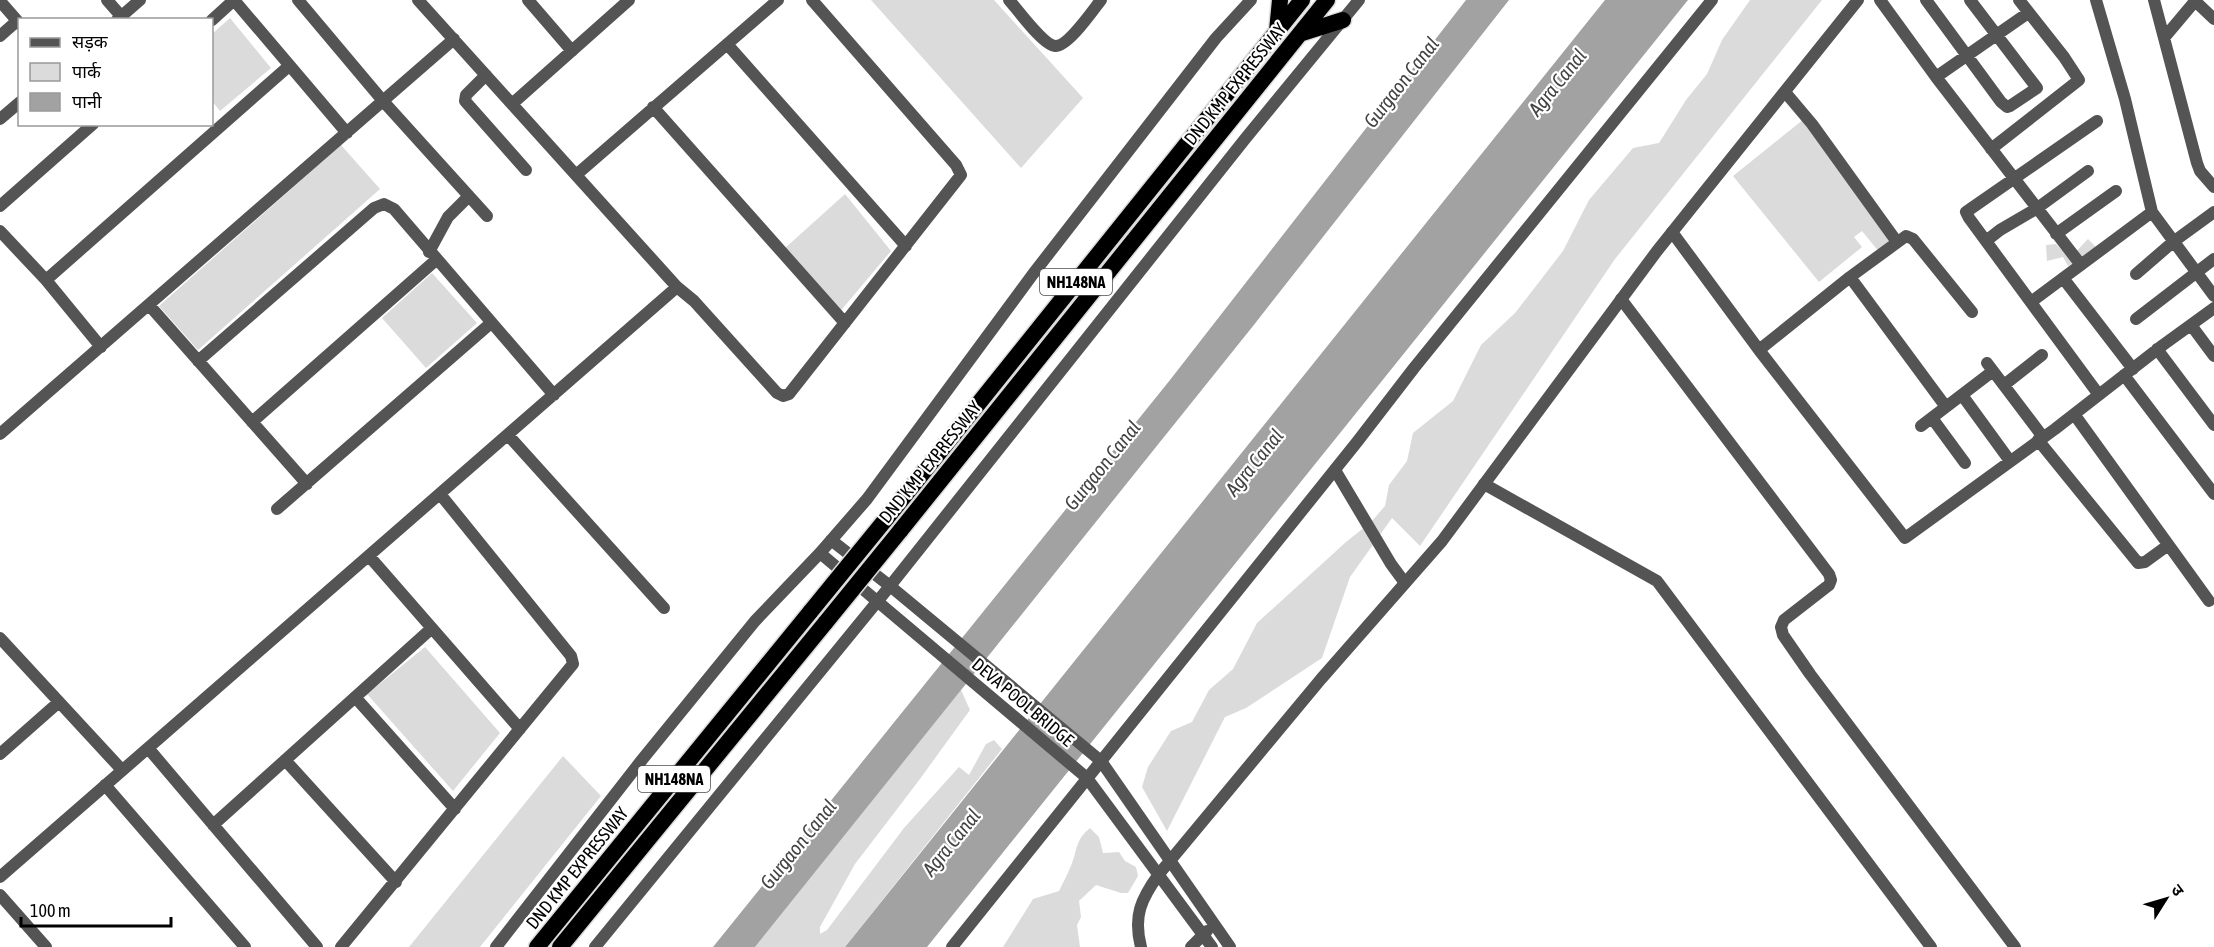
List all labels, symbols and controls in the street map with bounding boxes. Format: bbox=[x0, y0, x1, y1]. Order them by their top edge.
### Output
legend bbox=[18, 18, 213, 126]
street label: DND KMP EXPRESSWAY bbox=[1180, 19, 1290, 149]
text: सड़क bbox=[72, 31, 109, 52]
water label: Gurgaon Canal bbox=[1359, 32, 1443, 132]
water label: Agra Canal bbox=[1523, 44, 1591, 121]
text: पार्क bbox=[72, 61, 102, 82]
text: पानी bbox=[72, 91, 102, 112]
road number: NH148NA bbox=[1040, 269, 1112, 295]
street label: DND KMP EXPRESSWAY bbox=[875, 397, 985, 527]
water label: Gurgaon Canal bbox=[1059, 416, 1145, 514]
water label: Agra Canal bbox=[1220, 424, 1288, 501]
street label: DEVA POOL BRIDGE bbox=[968, 653, 1078, 751]
road number: NH148NA bbox=[638, 766, 710, 792]
water label: Gurgaon Canal bbox=[755, 795, 841, 893]
street label: DND KMP EXPRESSWAY bbox=[522, 803, 632, 933]
water label: Agra Canal bbox=[917, 804, 985, 881]
north arrow bbox=[2136, 869, 2196, 929]
text: उ bbox=[2168, 881, 2188, 900]
scale bar bbox=[21, 890, 171, 928]
text: 100 m bbox=[30, 900, 71, 921]

